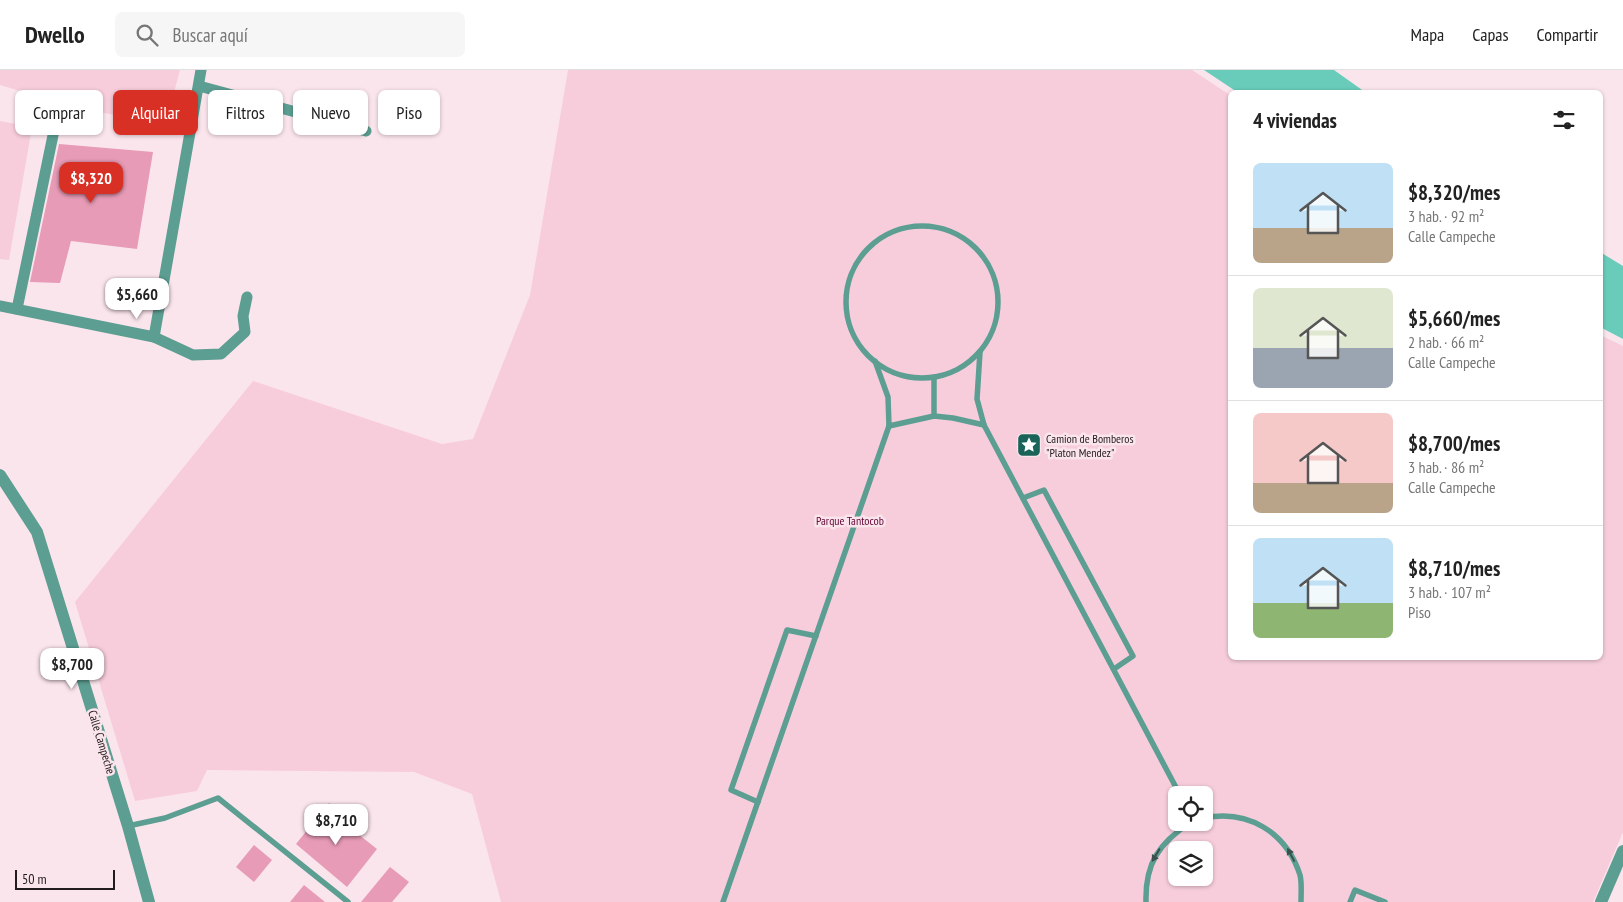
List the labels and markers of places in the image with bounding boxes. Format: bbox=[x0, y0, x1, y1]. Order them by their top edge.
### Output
pin: $8,320 bbox=[50, 162, 132, 204]
pin: $5,660 bbox=[96, 278, 178, 320]
place label: Camion de Bomberos "Platon Mendez" bbox=[1046, 431, 1134, 460]
place icon: Camion de Bomberos "Platon Mendez" bbox=[1016, 432, 1042, 458]
pin: $8,700 bbox=[31, 648, 113, 690]
pin: $8,710 bbox=[295, 804, 377, 846]

